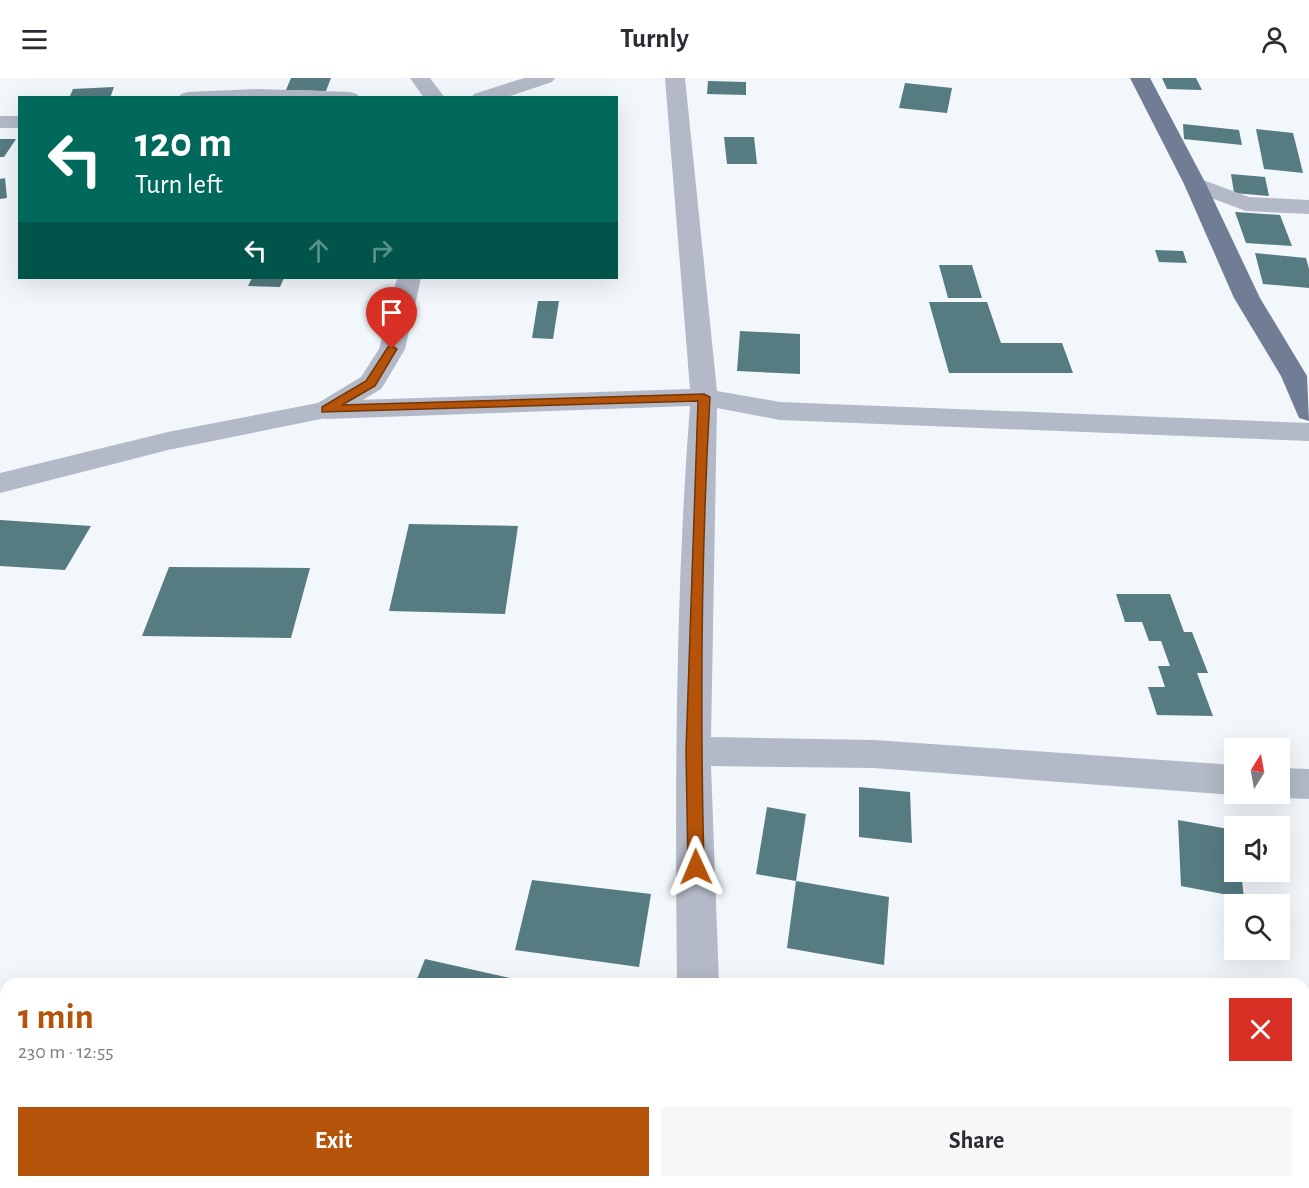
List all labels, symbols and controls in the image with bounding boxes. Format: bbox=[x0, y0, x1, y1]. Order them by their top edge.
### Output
icon: menu bbox=[18, 23, 51, 56]
icon: person bbox=[1258, 23, 1291, 56]
text: Turnly bbox=[620, 25, 689, 52]
icon: left bbox=[36, 120, 114, 198]
text: 120 m bbox=[135, 122, 232, 164]
text: Turn left bbox=[135, 171, 223, 198]
icon: left bbox=[239, 234, 272, 267]
icon: ahead bbox=[302, 234, 335, 267]
icon: right bbox=[365, 234, 398, 267]
pin bbox=[366, 287, 417, 349]
icon: arrive bbox=[375, 296, 408, 329]
north arrow bbox=[1224, 738, 1290, 804]
map controls bbox=[1224, 738, 1290, 960]
button: sound bbox=[1224, 816, 1290, 882]
position arrow bbox=[664, 835, 728, 899]
button: search bbox=[1224, 894, 1290, 960]
button: close bbox=[1229, 998, 1292, 1061]
text: 1 min bbox=[18, 999, 94, 1035]
text: 230 m · 12:55 bbox=[18, 1042, 114, 1062]
button: Exit bbox=[18, 1107, 649, 1176]
button: Share bbox=[661, 1107, 1292, 1176]

